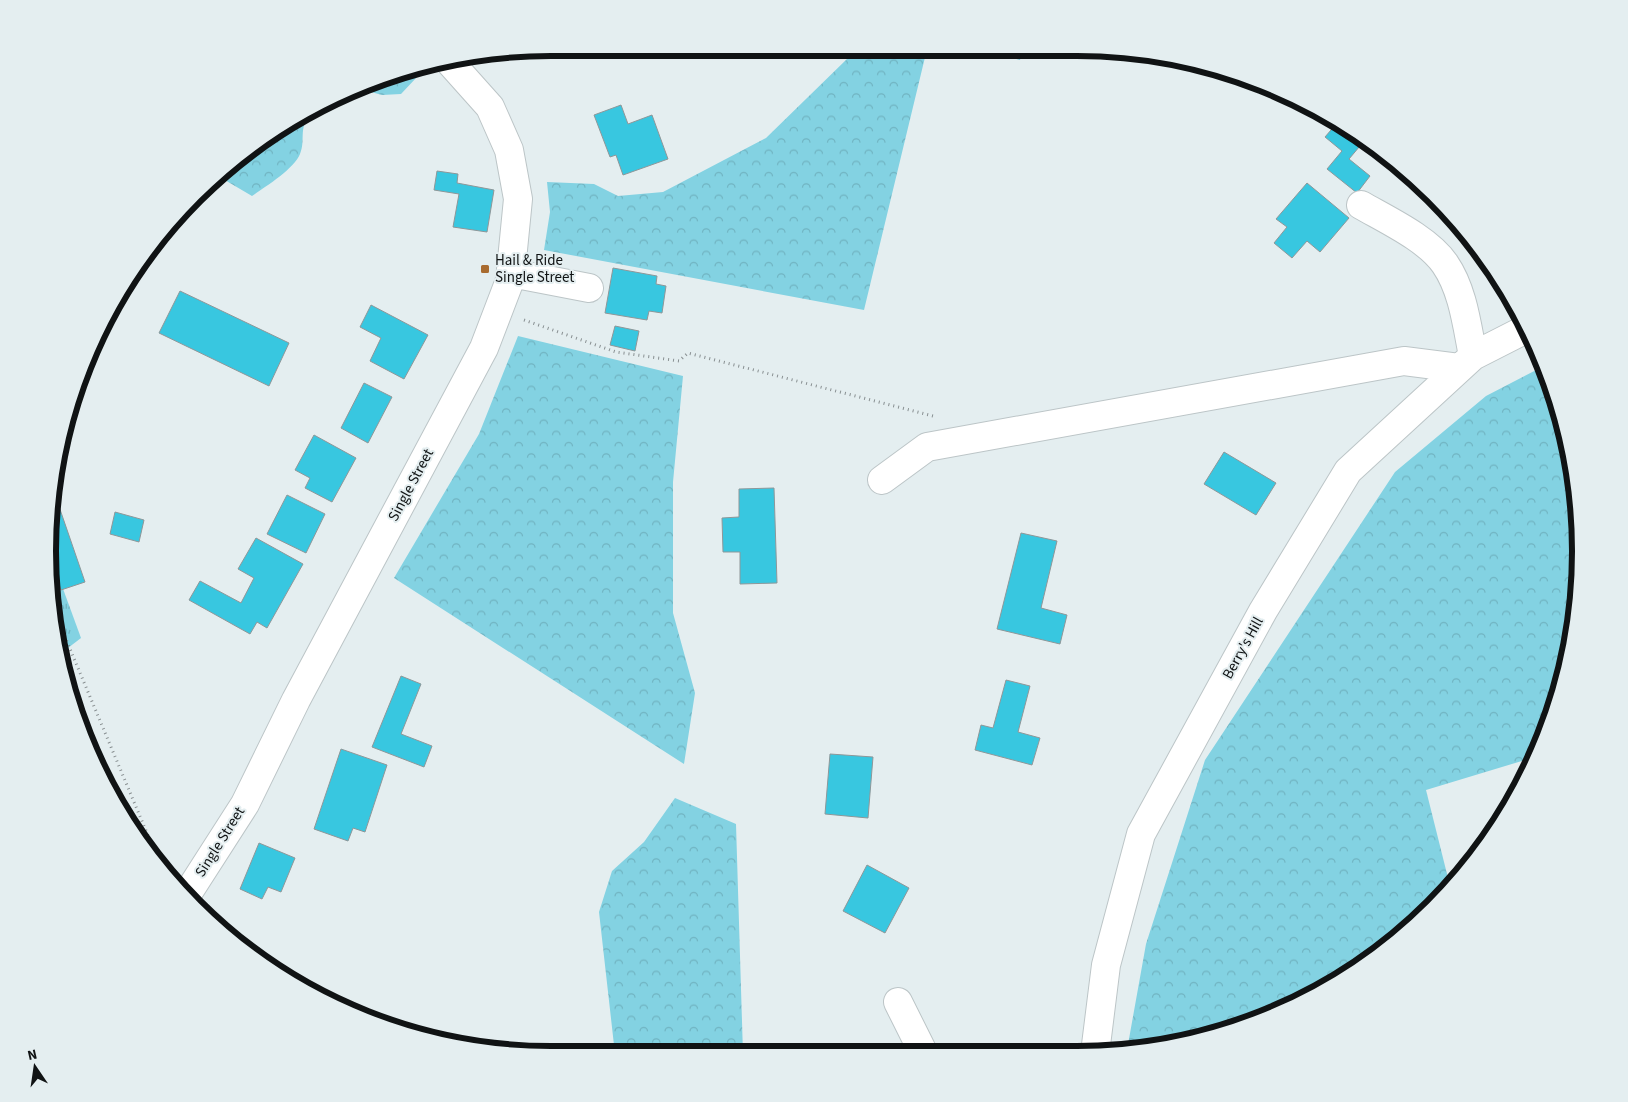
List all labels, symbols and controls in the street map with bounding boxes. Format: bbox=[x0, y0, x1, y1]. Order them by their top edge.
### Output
place label: Hail & Ride Single Street bbox=[495, 250, 574, 288]
marker: Hail & Ride Single Street bbox=[479, 263, 491, 275]
street label: Single Street bbox=[383, 445, 439, 525]
street label: Berry's Hill bbox=[1217, 613, 1269, 683]
street label: Single Street bbox=[190, 803, 250, 881]
north arrow bbox=[10, 1042, 60, 1092]
text: N bbox=[26, 1045, 39, 1066]

